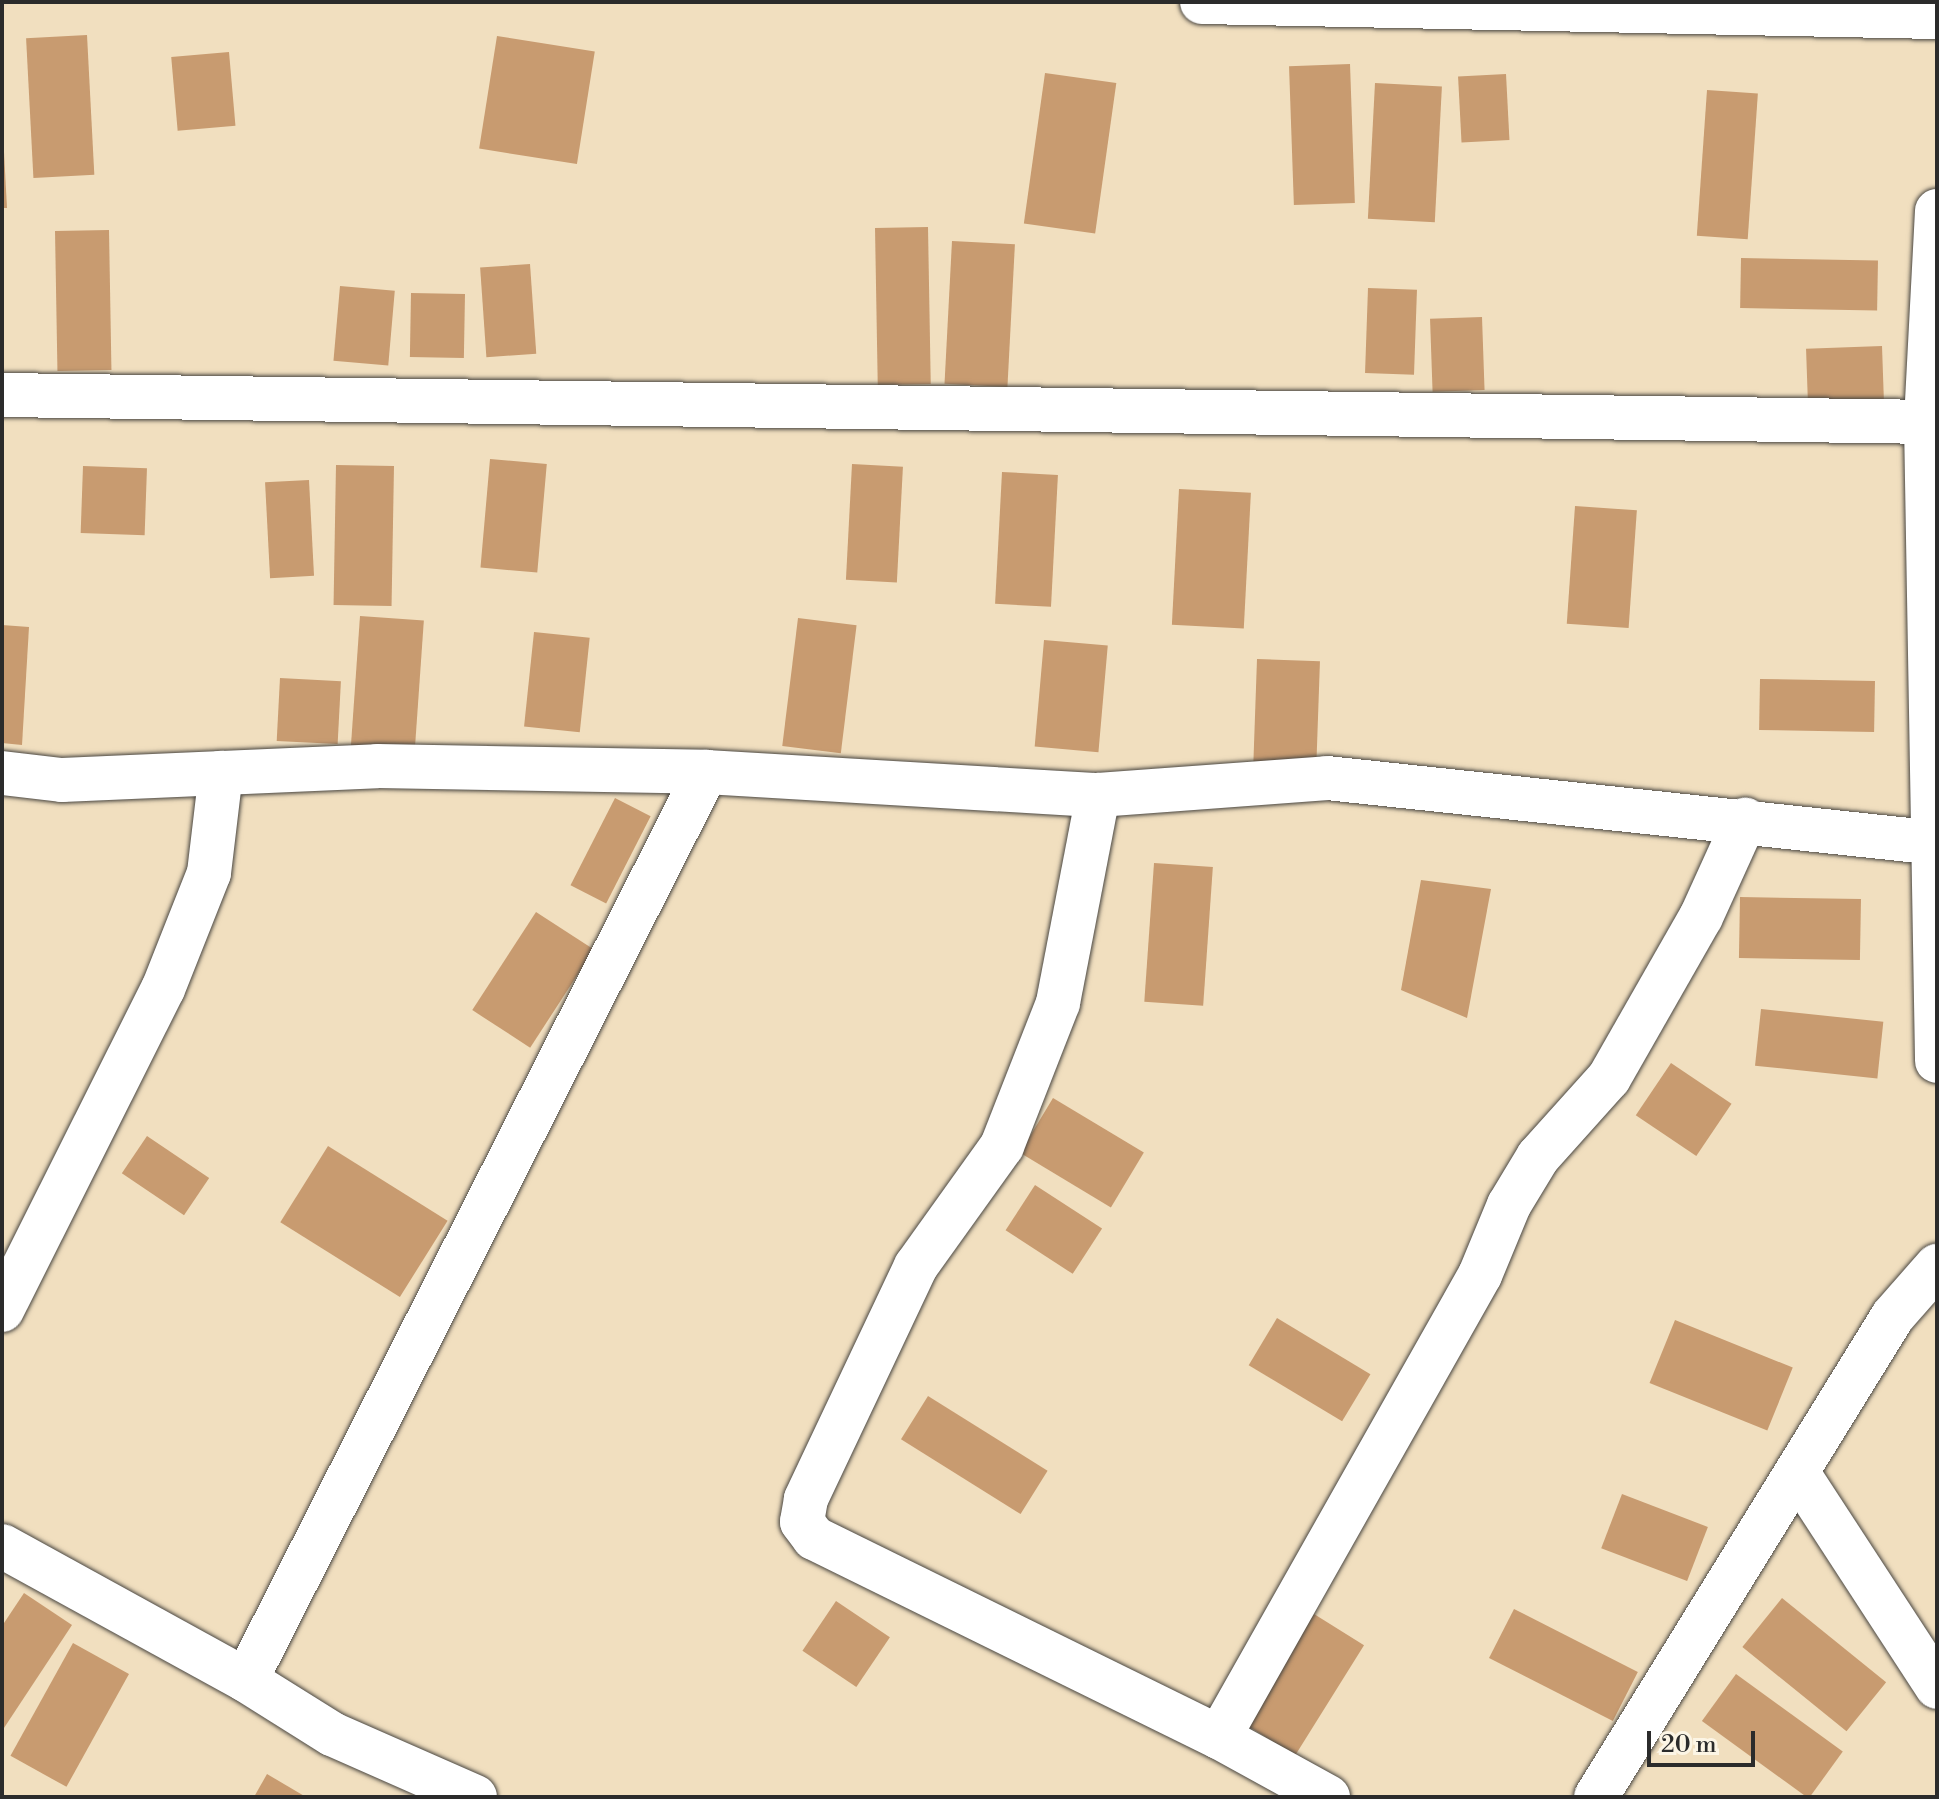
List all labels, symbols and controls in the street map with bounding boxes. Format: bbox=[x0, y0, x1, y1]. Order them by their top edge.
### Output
scale bar bbox=[1651, 1715, 1759, 1765]
text: 20 m bbox=[1661, 1730, 1717, 1760]

